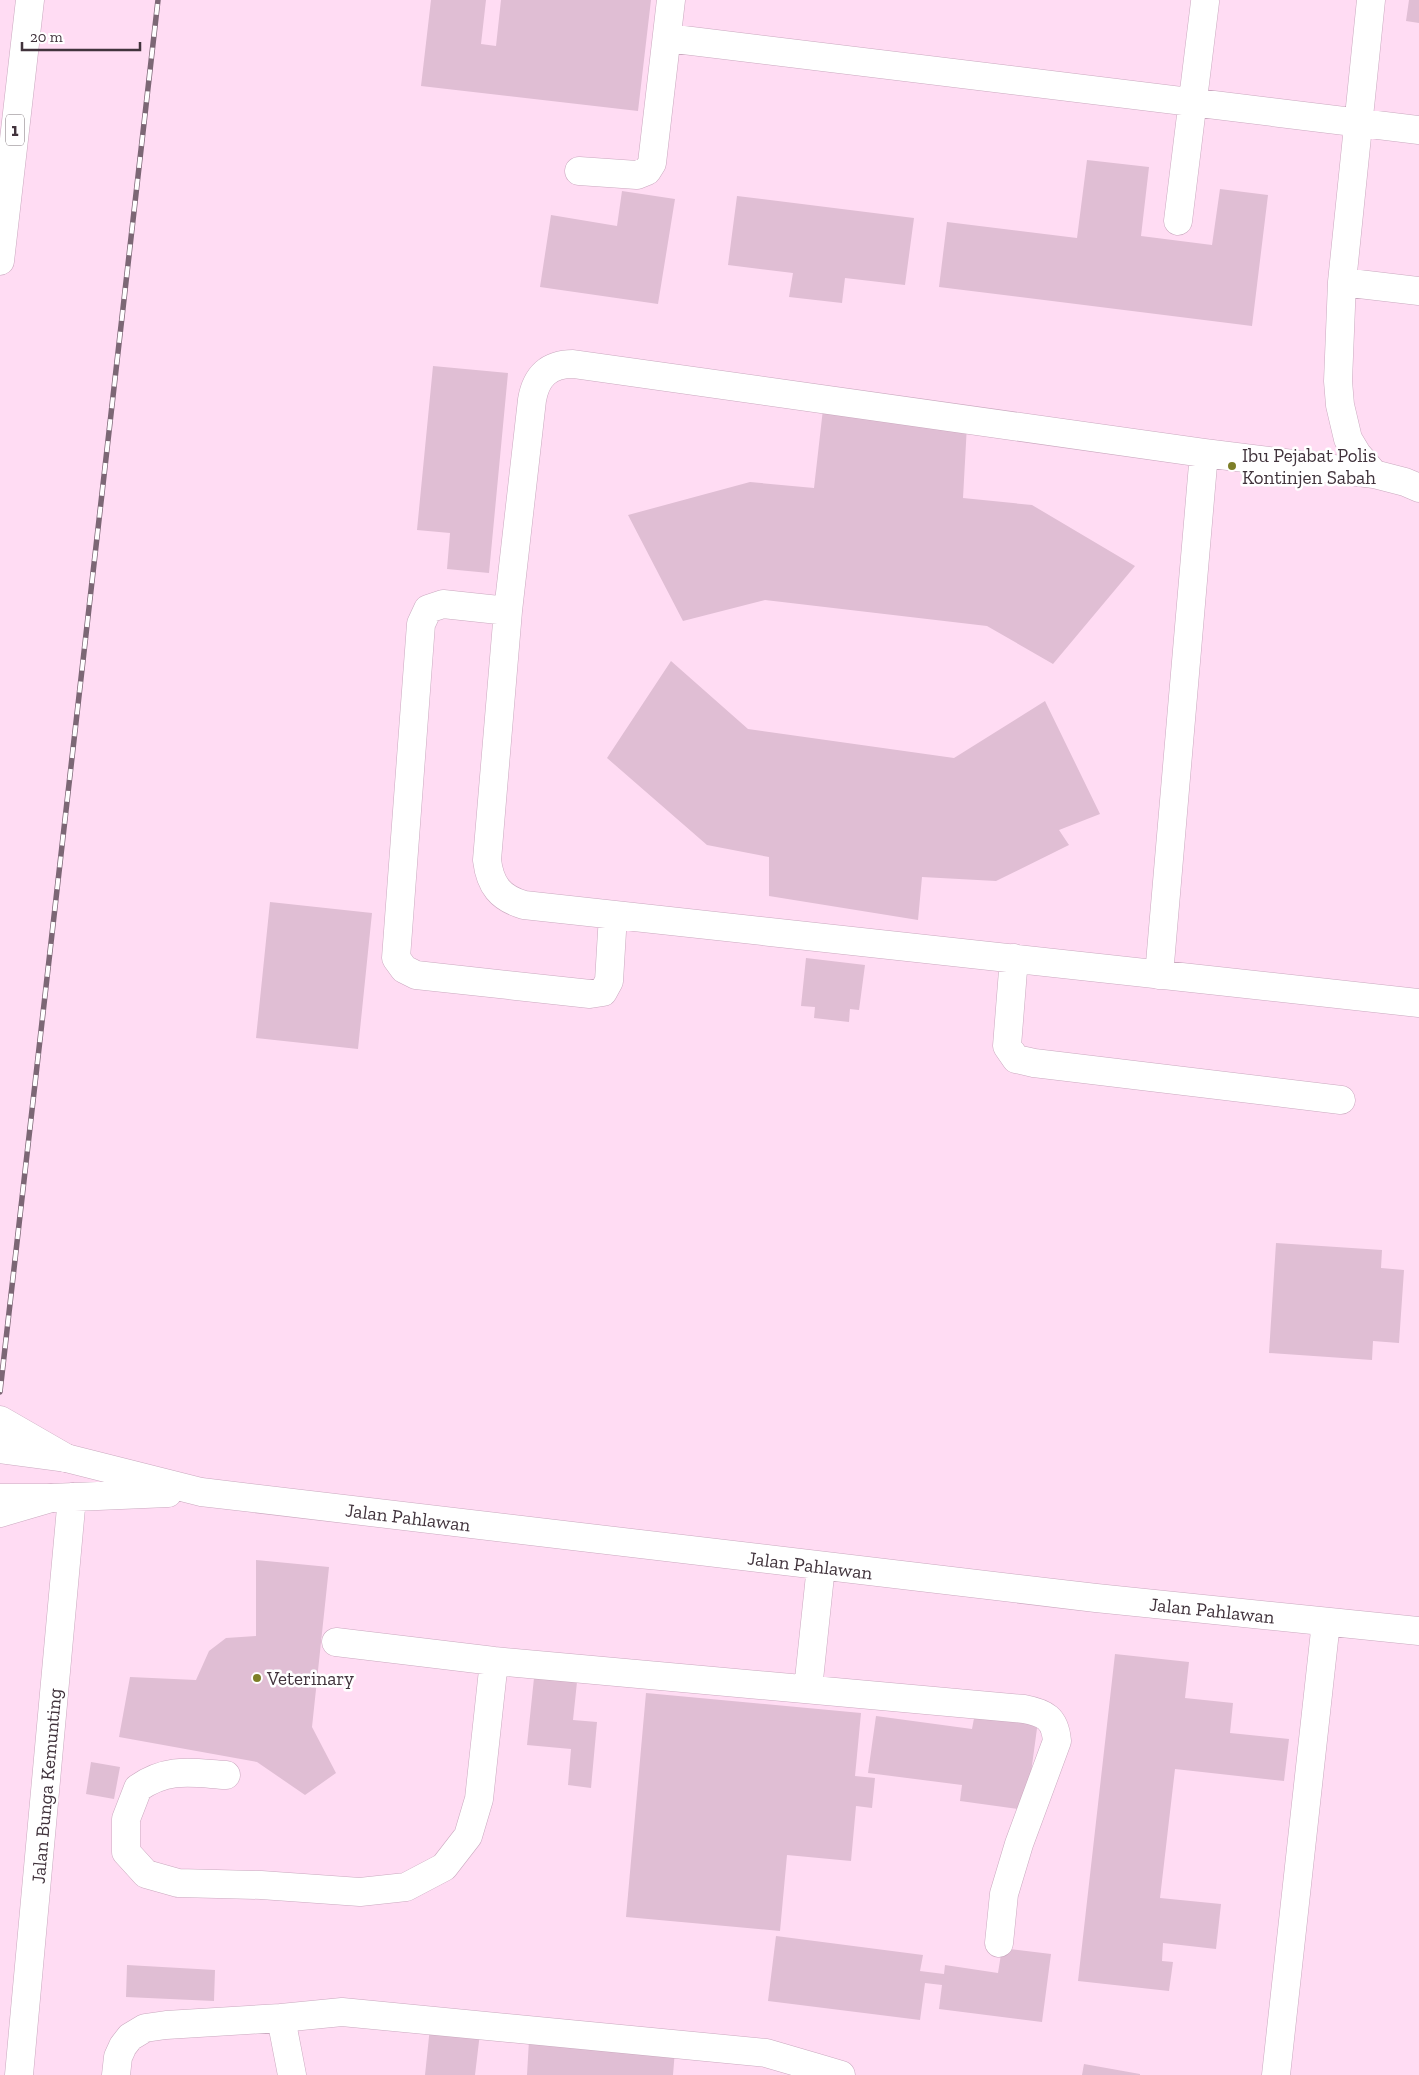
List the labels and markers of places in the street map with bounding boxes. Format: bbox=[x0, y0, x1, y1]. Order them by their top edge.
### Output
place label: Ibu Pejabat Polis Kontinjen Sabah bbox=[1242, 444, 1376, 489]
marker: Ibu Pejabat Polis Kontinjen Sabah bbox=[1226, 460, 1238, 472]
place label: Veterinary bbox=[266, 1667, 354, 1690]
marker: Veterinary bbox=[251, 1672, 263, 1684]

